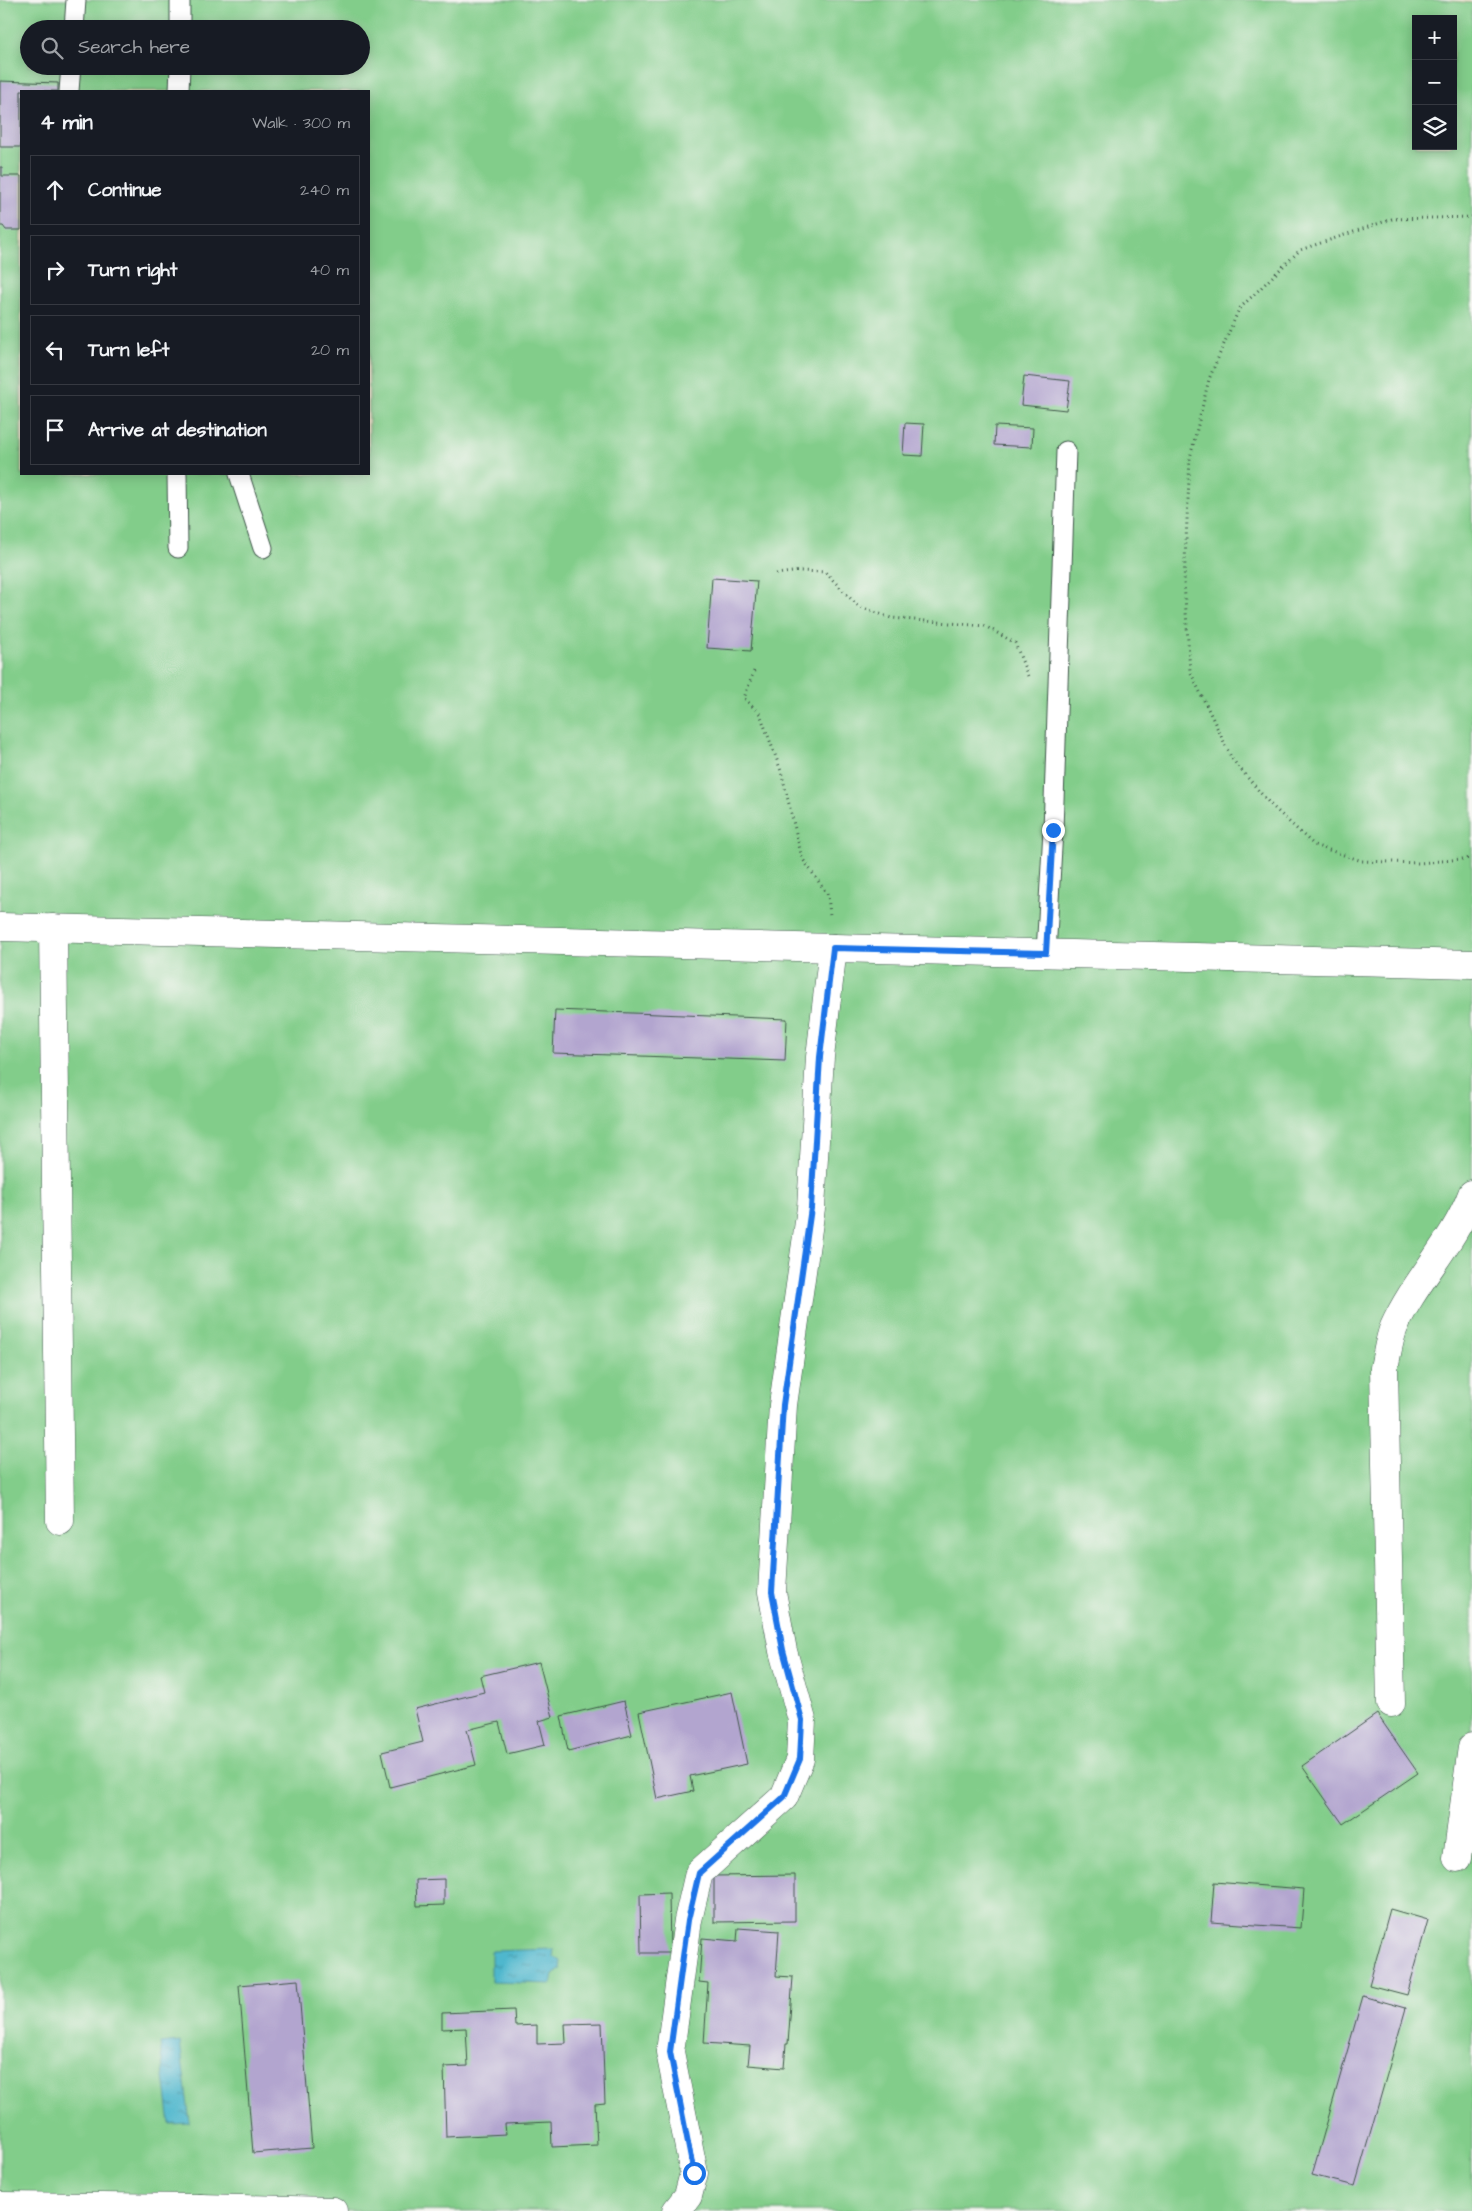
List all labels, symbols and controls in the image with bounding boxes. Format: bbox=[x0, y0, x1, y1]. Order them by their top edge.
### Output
map controls bbox=[1412, 15, 1457, 150]
button: + bbox=[1412, 15, 1457, 60]
search box bbox=[20, 20, 370, 75]
icon: search bbox=[38, 34, 66, 62]
text: Search here bbox=[78, 34, 190, 61]
button: − bbox=[1412, 60, 1457, 105]
button: layers bbox=[1412, 105, 1457, 150]
text: 4 min bbox=[40, 108, 93, 137]
text: Walk · 300 m bbox=[252, 112, 350, 134]
icon: ahead bbox=[41, 176, 69, 204]
text: Continue bbox=[88, 177, 162, 204]
text: 240 m bbox=[300, 179, 349, 201]
icon: right bbox=[41, 256, 69, 284]
text: Turn right bbox=[88, 257, 177, 284]
text: 40 m bbox=[309, 259, 349, 281]
icon: left bbox=[41, 336, 69, 364]
text: Turn left bbox=[88, 337, 169, 364]
text: 20 m bbox=[311, 339, 349, 361]
icon: arrive bbox=[41, 416, 69, 444]
text: Arrive at destination bbox=[88, 417, 267, 444]
route end bbox=[1042, 819, 1065, 842]
route start bbox=[683, 2162, 706, 2185]

